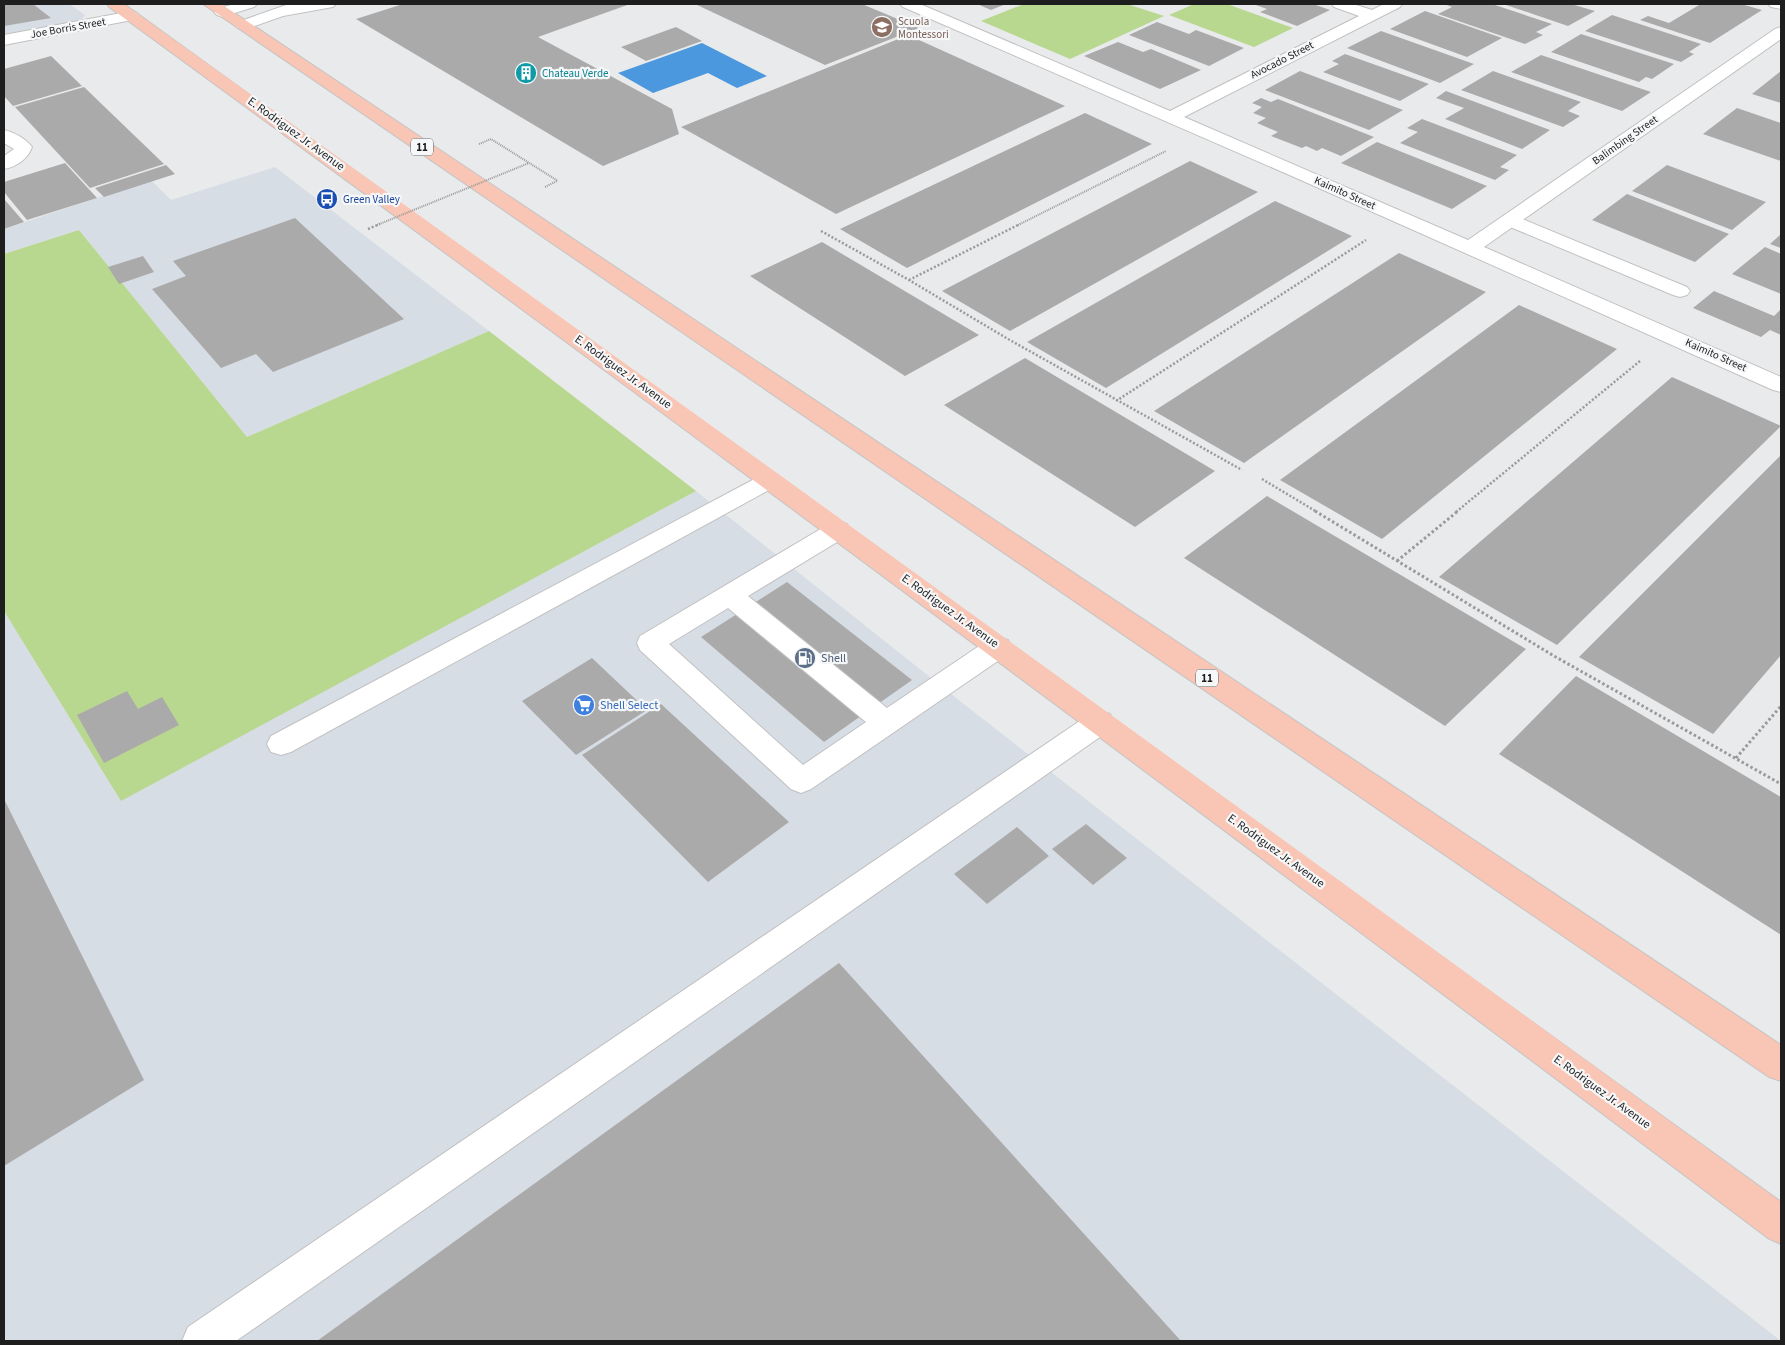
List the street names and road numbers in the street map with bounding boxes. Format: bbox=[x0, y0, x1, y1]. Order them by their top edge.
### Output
street label: Joe Borris Street bbox=[29, 14, 107, 42]
street label: Avocado Street bbox=[1248, 37, 1316, 82]
street label: E. Rodriguez Jr. Avenue bbox=[244, 93, 348, 175]
street label: Balimbing Street bbox=[1589, 112, 1661, 168]
road number: 11 bbox=[411, 138, 433, 156]
street label: Kaimito Street bbox=[1312, 173, 1378, 213]
street label: E. Rodriguez Jr. Avenue bbox=[571, 331, 675, 413]
street label: Kaimito Street bbox=[1683, 335, 1749, 375]
street label: E. Rodriguez Jr. Avenue bbox=[898, 570, 1002, 652]
road number: 11 bbox=[1196, 670, 1218, 686]
street label: E. Rodriguez Jr. Avenue bbox=[1224, 810, 1328, 892]
street label: E. Rodriguez Jr. Avenue bbox=[1550, 1051, 1654, 1133]

